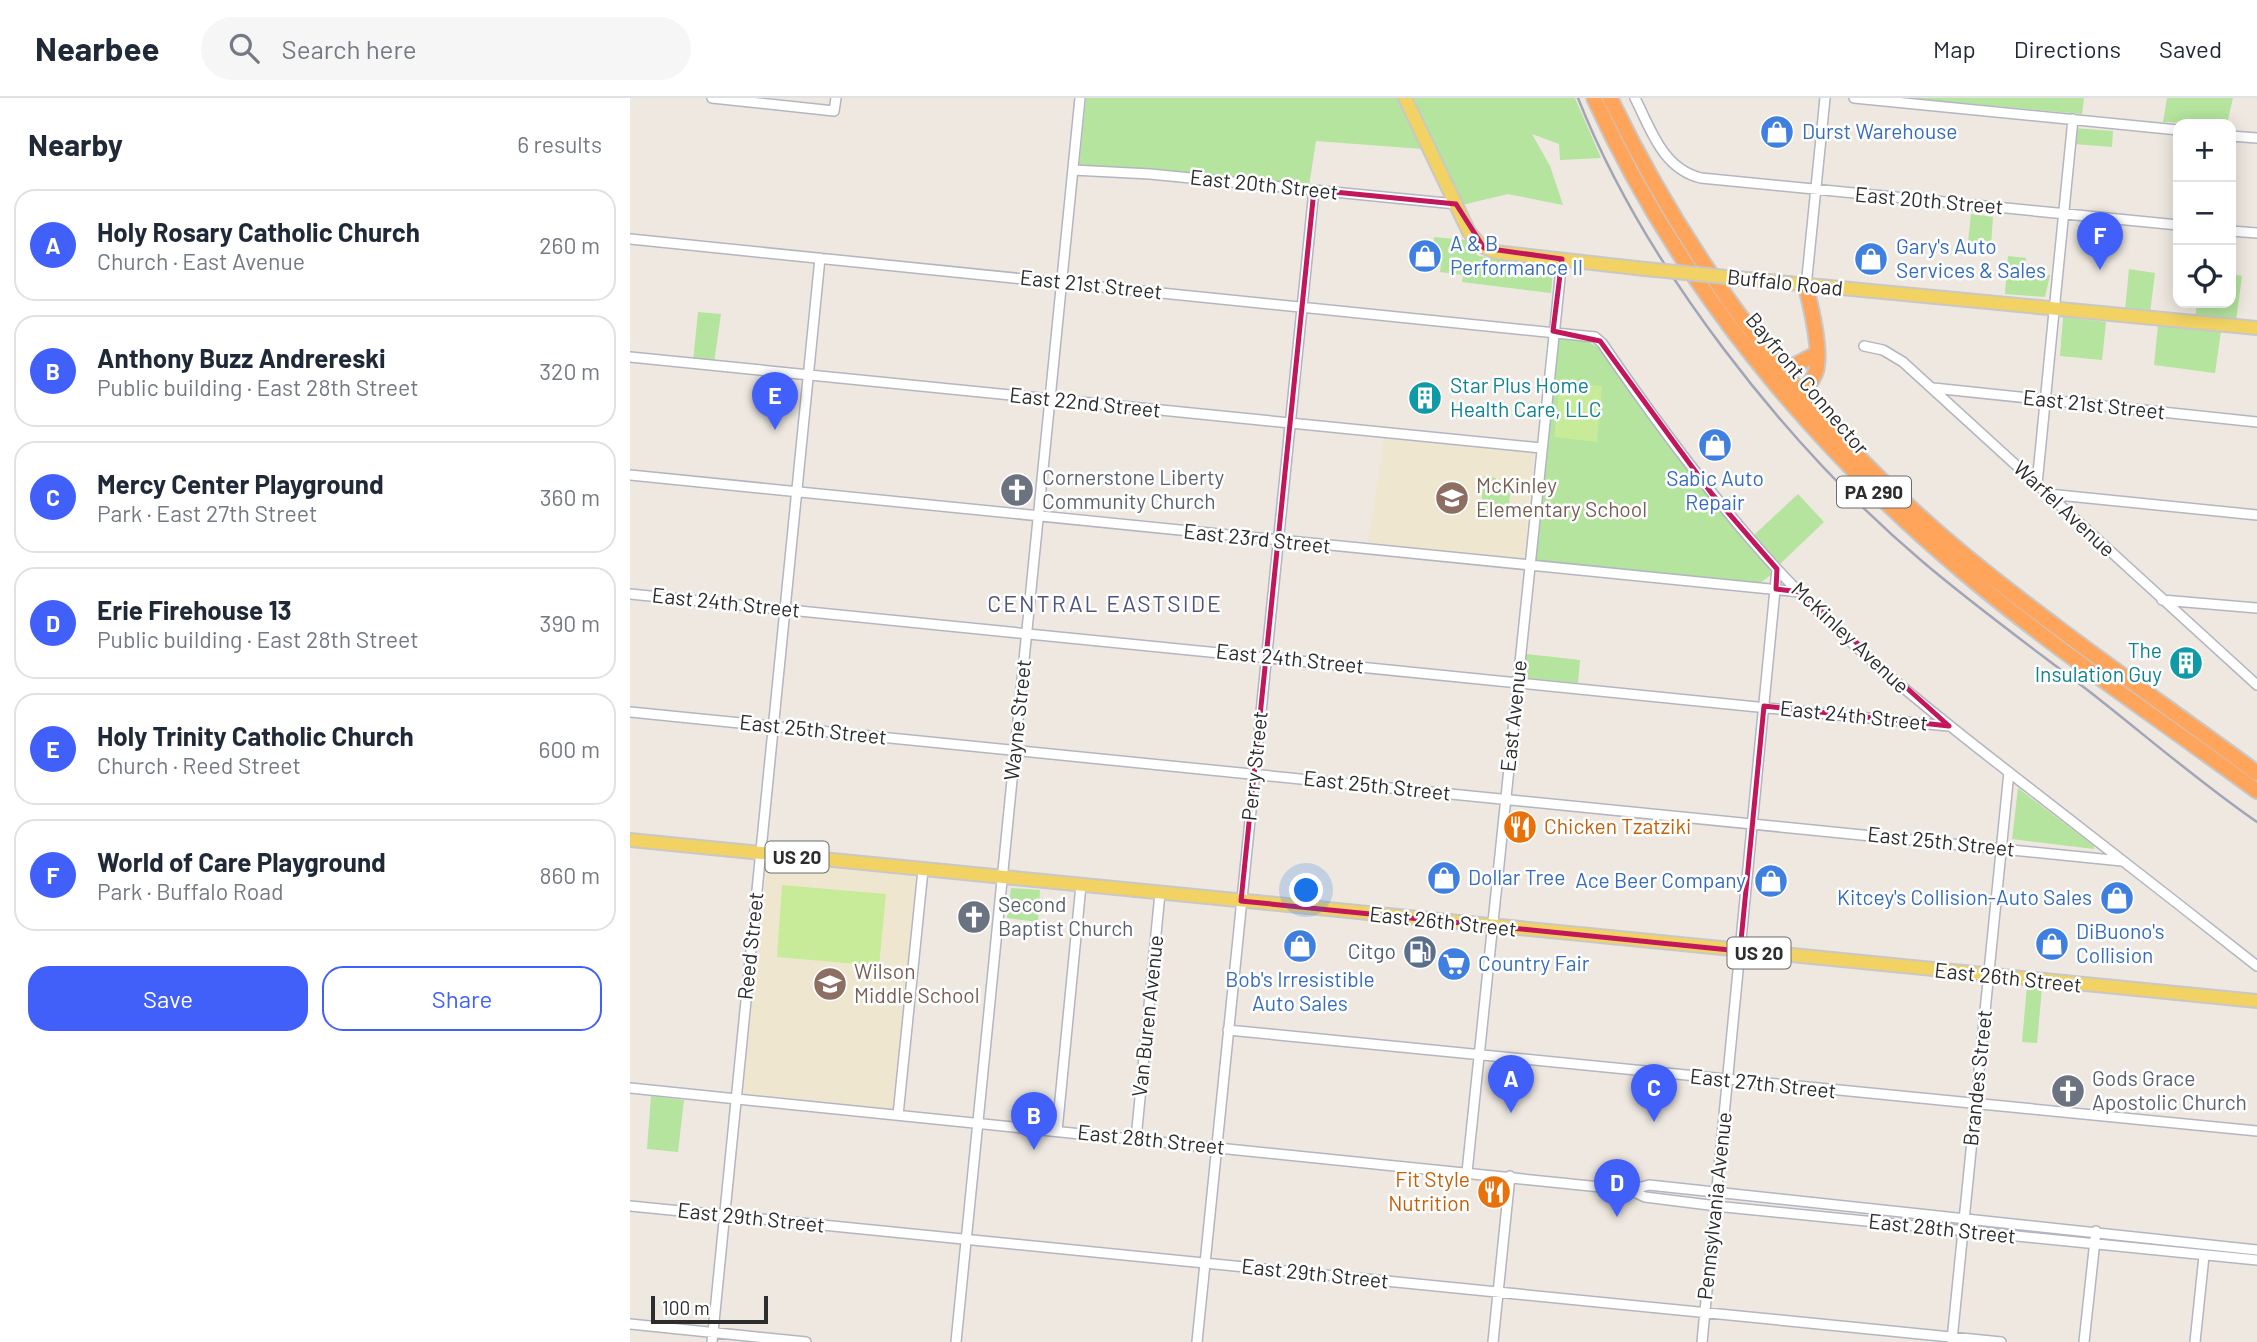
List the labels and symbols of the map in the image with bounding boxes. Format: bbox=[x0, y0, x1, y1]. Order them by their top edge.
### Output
shop icon: Durst Warehouse bbox=[1758, 113, 1796, 151]
place label: Durst Warehouse bbox=[1802, 118, 1958, 143]
street label: East 20th Street bbox=[1189, 163, 1340, 204]
street label: East 20th Street bbox=[1854, 181, 2004, 218]
pin: F bbox=[2077, 212, 2123, 270]
place label: A & B Performance II bbox=[1450, 230, 1583, 279]
place label: Gary's Auto Services & Sales bbox=[1896, 233, 2046, 282]
shop icon: A & B Performance II bbox=[1406, 237, 1444, 275]
shop icon: Gary's Auto Services & Sales bbox=[1852, 240, 1890, 278]
street label: Buffalo Road bbox=[1726, 263, 1844, 300]
street label: East 21st Street bbox=[1019, 264, 1164, 303]
street label: Bayfront Connector bbox=[1741, 307, 1875, 460]
pin: E bbox=[752, 372, 798, 430]
place label: Star Plus Home Health Care, LLC bbox=[1450, 372, 1601, 421]
building icon: Star Plus Home Health Care, LLC bbox=[1406, 379, 1444, 417]
street label: East 22nd Street bbox=[1008, 381, 1162, 422]
street label: East 21st Street bbox=[2022, 384, 2167, 423]
shop icon: Sabic Auto Repair bbox=[1696, 426, 1734, 464]
street label: Warfel Avenue bbox=[2009, 455, 2121, 561]
place label: Cornerstone Liberty Community Church bbox=[1042, 464, 1225, 513]
place label: Sabic Auto Repair bbox=[1666, 465, 1764, 514]
church icon: Cornerstone Liberty Community Church bbox=[998, 471, 1036, 509]
place label: McKinley Elementary School bbox=[1476, 472, 1647, 521]
road number: PA 290 bbox=[1837, 476, 1911, 508]
school or university icon: McKinley Elementary School bbox=[1433, 479, 1471, 517]
street label: East 23rd Street bbox=[1182, 517, 1332, 558]
street label: McKinley Avenue bbox=[1787, 576, 1915, 698]
street label: East 24th Street bbox=[651, 581, 801, 622]
district label: CENTRAL EASTSIDE bbox=[987, 589, 1223, 617]
street label: East 24th Street bbox=[1215, 637, 1365, 678]
place label: The Insulation Guy bbox=[2035, 637, 2162, 686]
building icon: The Insulation Guy bbox=[2167, 644, 2205, 682]
street label: Wayne Street bbox=[998, 658, 1035, 782]
street label: East Avenue bbox=[1494, 659, 1531, 773]
street label: East 24th Street bbox=[1779, 694, 1929, 735]
street label: East 25th Street bbox=[738, 708, 888, 749]
street label: Perry Street bbox=[1235, 710, 1272, 822]
street label: East 25th Street bbox=[1302, 764, 1452, 805]
restaurant icon: Chicken Tzatziki bbox=[1501, 808, 1539, 846]
place label: Chicken Tzatziki bbox=[1544, 813, 1691, 838]
street label: East 25th Street bbox=[1866, 820, 2016, 861]
road number: US 20 bbox=[766, 842, 828, 872]
shop icon: Dollar Tree bbox=[1425, 859, 1463, 897]
shop icon: Ace Beer Company bbox=[1752, 862, 1790, 900]
place label: Dollar Tree bbox=[1468, 864, 1565, 889]
place label: Ace Beer Company bbox=[1575, 867, 1746, 892]
your location bbox=[1289, 873, 1323, 907]
shop icon: Kitcey's Collision-Auto Sales bbox=[2098, 879, 2136, 917]
place label: Kitcey's Collision-Auto Sales bbox=[1837, 884, 2092, 909]
street label: Reed Street bbox=[731, 891, 768, 1001]
place label: Second Baptist Church bbox=[998, 891, 1133, 940]
church icon: Second Baptist Church bbox=[955, 898, 993, 936]
street label: East 26th Street bbox=[1368, 900, 1518, 941]
place label: DiBuono's Collision bbox=[2076, 918, 2165, 967]
shop icon: DiBuono's Collision bbox=[2033, 925, 2071, 963]
shop icon: Bob's Irresistible Auto Sales bbox=[1281, 927, 1319, 965]
fuel station icon: Citgo bbox=[1401, 933, 1439, 971]
street label: Van Buren Avenue bbox=[1126, 934, 1167, 1098]
place label: Citgo bbox=[1348, 938, 1396, 963]
road number: US 20 bbox=[1728, 938, 1790, 968]
supermarket icon: Country Fair bbox=[1435, 945, 1473, 983]
place label: Country Fair bbox=[1478, 950, 1590, 975]
street label: East 26th Street bbox=[1933, 956, 2083, 997]
place label: Wilson Middle School bbox=[854, 958, 980, 1007]
school or university icon: Wilson Middle School bbox=[811, 965, 849, 1003]
place label: Bob's Irresistible Auto Sales bbox=[1225, 966, 1375, 1015]
street label: Brandes Street bbox=[1957, 1009, 1996, 1147]
pin: A bbox=[1488, 1055, 1534, 1113]
street label: East 27th Street bbox=[1689, 1062, 1838, 1103]
pin: C bbox=[1631, 1064, 1677, 1122]
place label: Gods Grace Apostolic Church bbox=[2092, 1065, 2247, 1114]
church icon: Gods Grace Apostolic Church bbox=[2049, 1072, 2087, 1110]
pin: B bbox=[1011, 1092, 1057, 1150]
street label: Pennsylvania Avenue bbox=[1691, 1111, 1736, 1301]
street label: East 28th Street bbox=[1076, 1118, 1226, 1159]
pin: D bbox=[1594, 1159, 1640, 1217]
place label: Fit Style Nutrition bbox=[1388, 1166, 1470, 1215]
restaurant icon: Fit Style Nutrition bbox=[1475, 1173, 1513, 1211]
street label: East 29th Street bbox=[676, 1196, 826, 1237]
street label: East 28th Street bbox=[1867, 1207, 2017, 1248]
street label: East 29th Street bbox=[1240, 1252, 1390, 1293]
scale bar bbox=[651, 1293, 768, 1325]

